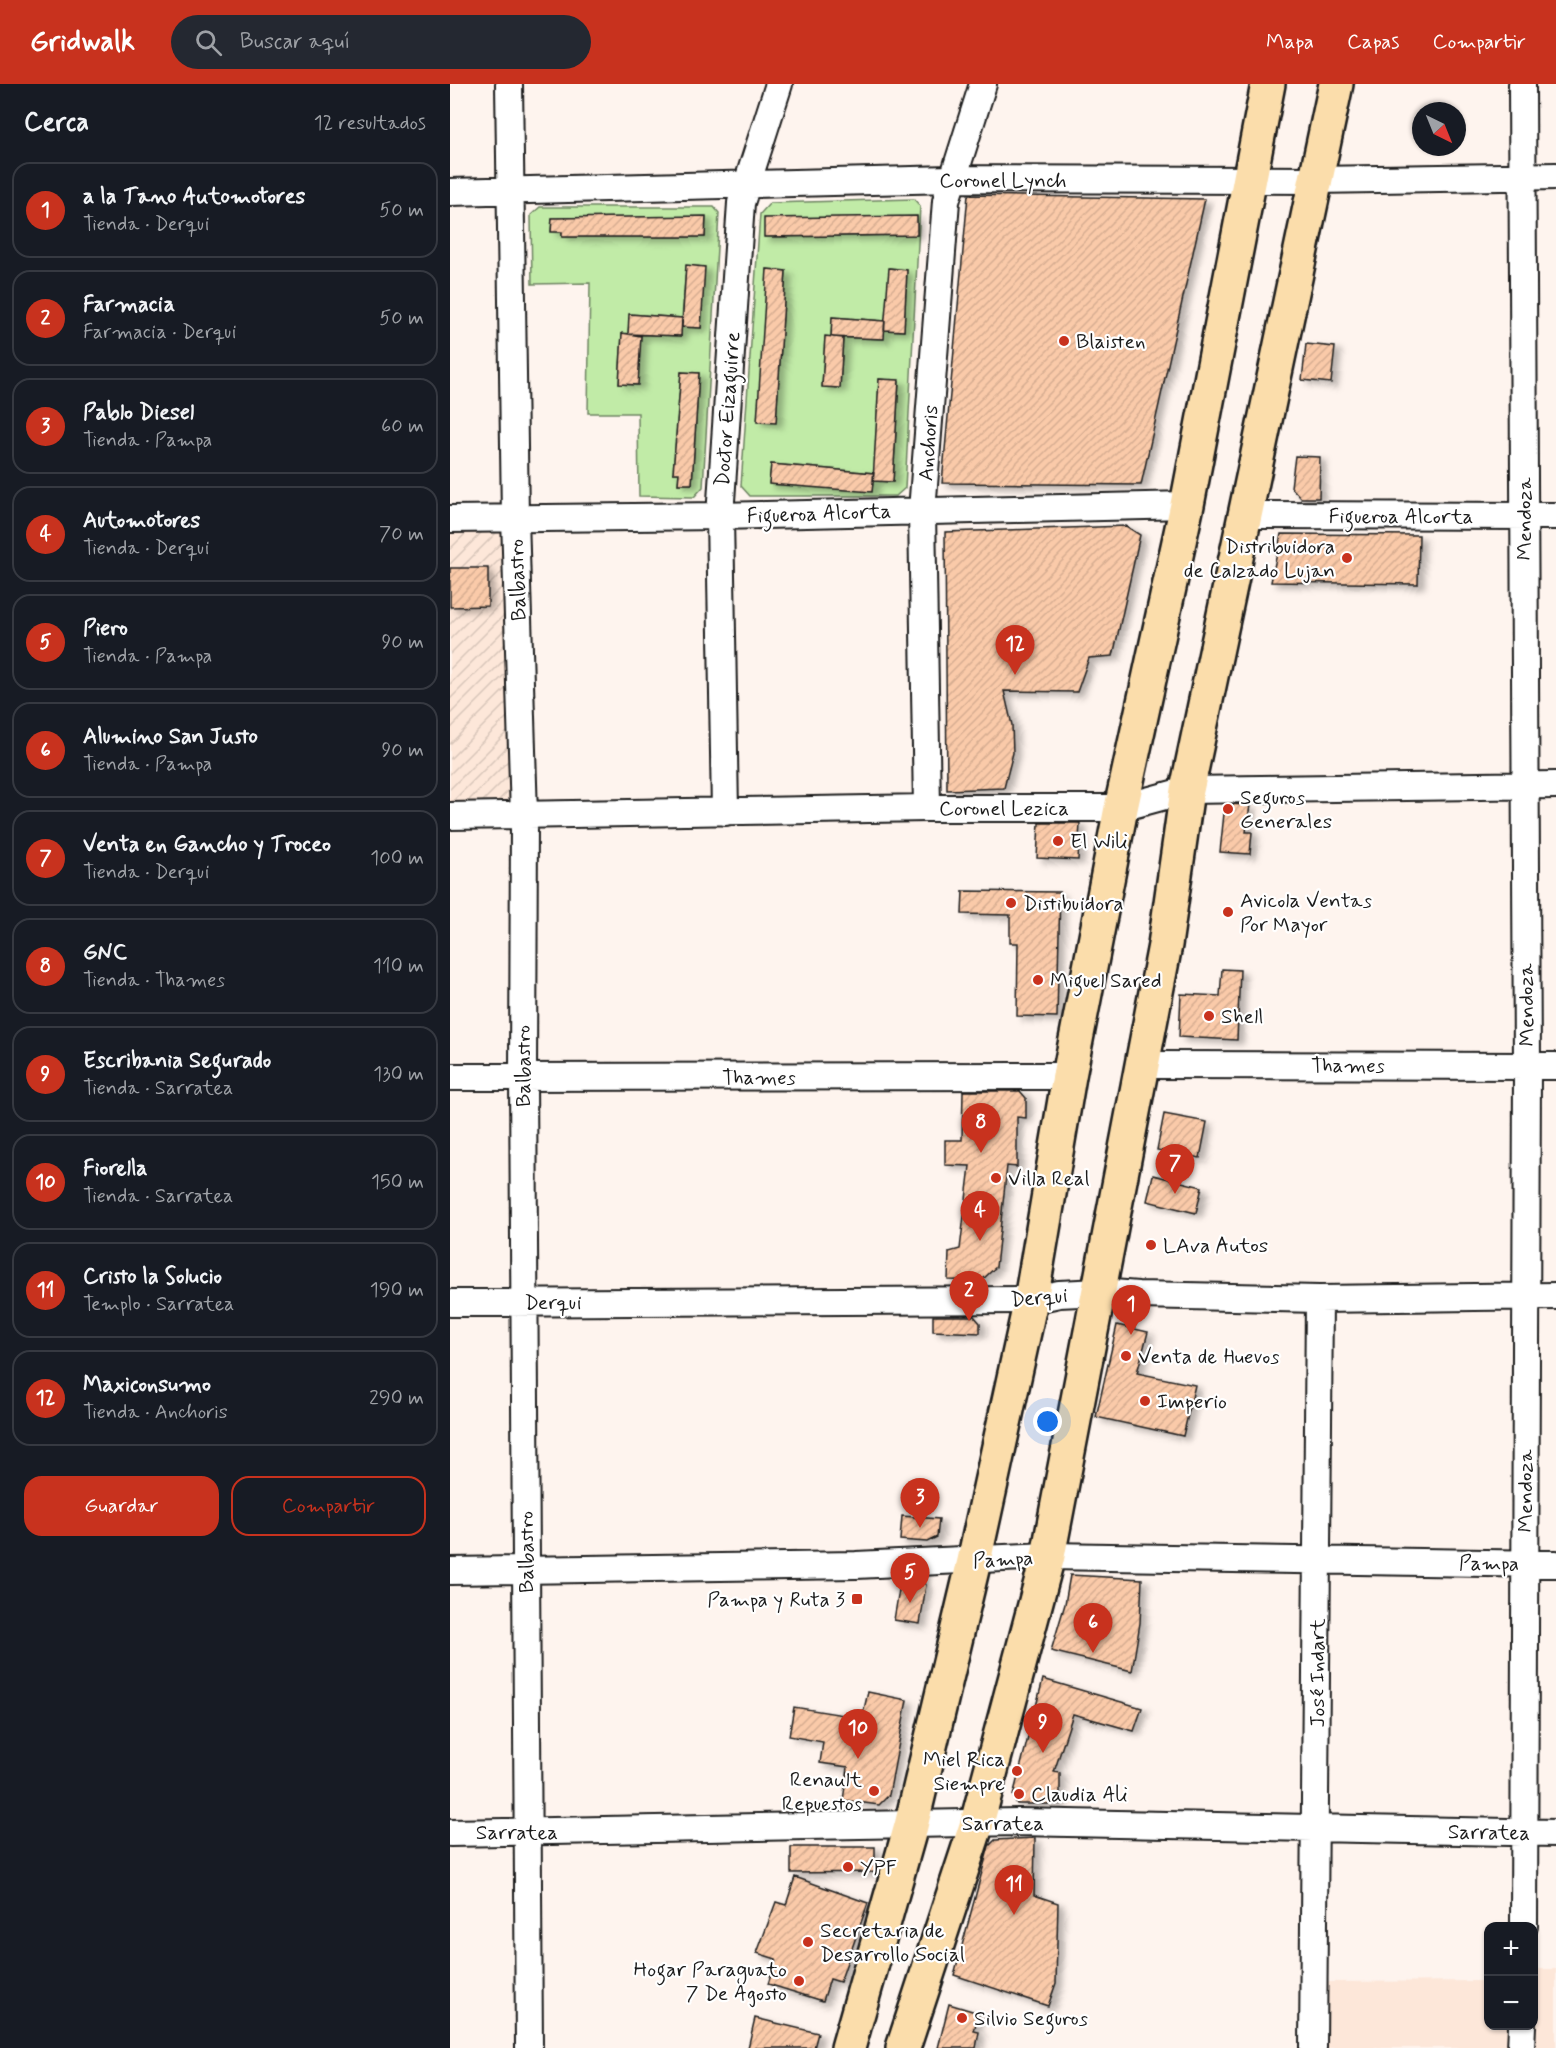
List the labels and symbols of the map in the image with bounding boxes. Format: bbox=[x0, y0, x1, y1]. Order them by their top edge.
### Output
north arrow bbox=[1412, 102, 1466, 156]
street label: Coronel Lynch bbox=[939, 167, 1067, 195]
place label: Blaisten bbox=[1076, 328, 1146, 356]
street label: Doctor Eizaguirre bbox=[709, 331, 749, 487]
marker: Blaisten bbox=[1057, 334, 1071, 348]
street label: Anchoris bbox=[912, 404, 946, 482]
street label: Mendoza bbox=[1511, 477, 1539, 561]
street label: Figueroa Alcorta bbox=[746, 497, 892, 533]
street label: Figueroa Alcorta bbox=[1329, 503, 1473, 533]
place label: Distribuidora de Calzado Lujan bbox=[1184, 533, 1335, 585]
street label: Balbastro bbox=[503, 538, 533, 621]
marker: Distribuidora de Calzado Lujan bbox=[1340, 551, 1354, 565]
pin: 12 bbox=[996, 626, 1034, 675]
place label: Seguros Generales bbox=[1240, 784, 1332, 836]
street label: Coronel Lezica bbox=[939, 795, 1069, 823]
marker: Seguros Generales bbox=[1221, 802, 1235, 816]
place label: El Wili bbox=[1070, 828, 1128, 856]
marker: El Wili bbox=[1051, 834, 1065, 848]
place label: Avicola Ventas Por Mayor bbox=[1240, 887, 1372, 939]
place label: Distibuidora bbox=[1023, 890, 1124, 918]
marker: Distibuidora bbox=[1004, 896, 1018, 910]
marker: Avicola Ventas Por Mayor bbox=[1221, 905, 1235, 919]
street label: Mendoza bbox=[1512, 963, 1542, 1047]
place label: Miguel Sared bbox=[1050, 967, 1162, 997]
marker: Miguel Sared bbox=[1031, 973, 1045, 987]
place label: Shell bbox=[1221, 1003, 1263, 1031]
marker: Shell bbox=[1202, 1009, 1216, 1023]
street label: Balbastro bbox=[510, 1025, 538, 1107]
street label: Thames bbox=[1311, 1052, 1385, 1080]
street label: Thames bbox=[722, 1064, 796, 1092]
pin: 8 bbox=[962, 1104, 1000, 1153]
pin: 7 bbox=[1156, 1144, 1194, 1194]
place label: Villa Real bbox=[1008, 1165, 1090, 1193]
marker: Villa Real bbox=[989, 1171, 1003, 1185]
pin: 4 bbox=[960, 1192, 1000, 1241]
place label: LAva Autos bbox=[1163, 1232, 1268, 1260]
marker: LAva Autos bbox=[1144, 1238, 1158, 1252]
pin: 2 bbox=[950, 1272, 988, 1321]
street label: Derqui bbox=[1009, 1282, 1069, 1314]
pin: 1 bbox=[1112, 1286, 1150, 1335]
street label: Derqui bbox=[524, 1289, 582, 1317]
place label: Venta de Huevos bbox=[1138, 1343, 1280, 1371]
marker: Venta de Huevos bbox=[1119, 1349, 1133, 1363]
place label: Imperio bbox=[1157, 1388, 1227, 1416]
marker: Imperio bbox=[1138, 1394, 1152, 1408]
your location bbox=[1033, 1407, 1062, 1436]
street label: Mendoza bbox=[1512, 1449, 1540, 1533]
pin: 3 bbox=[900, 1478, 940, 1528]
street label: Balbastro bbox=[513, 1511, 541, 1593]
street label: Pampa bbox=[972, 1544, 1034, 1576]
street label: Pampa bbox=[1459, 1549, 1519, 1579]
pin: 5 bbox=[890, 1554, 930, 1603]
place label: Pampa y Ruta 3 bbox=[707, 1586, 845, 1614]
marker: Pampa y Ruta 3 bbox=[850, 1592, 864, 1606]
pin: 6 bbox=[1074, 1604, 1112, 1653]
street label: José Indart bbox=[1304, 1618, 1332, 1728]
pin: 9 bbox=[1024, 1704, 1062, 1753]
pin: 10 bbox=[838, 1710, 878, 1759]
place label: Miel Rica Siempre bbox=[923, 1746, 1005, 1798]
marker: Miel Rica Siempre bbox=[1010, 1764, 1024, 1778]
place label: Renault Repuestos bbox=[782, 1766, 863, 1818]
place label: Claudia Ali bbox=[1031, 1781, 1128, 1809]
marker: Renault Repuestos bbox=[867, 1784, 881, 1798]
marker: Claudia Ali bbox=[1012, 1787, 1026, 1801]
street label: Sarratea bbox=[962, 1810, 1044, 1838]
street label: Sarratea bbox=[1448, 1818, 1530, 1848]
street label: Sarratea bbox=[476, 1819, 558, 1847]
place label: YPF bbox=[860, 1854, 897, 1882]
marker: YPF bbox=[841, 1860, 855, 1874]
pin: 11 bbox=[994, 1866, 1034, 1915]
place label: Secretaria de Desarrollo Social bbox=[820, 1917, 965, 1969]
marker: Secretaria de Desarrollo Social bbox=[801, 1935, 815, 1949]
place label: Hogar Paraguato 7 De Agosto bbox=[634, 1956, 787, 2008]
marker: Hogar Paraguato 7 De Agosto bbox=[792, 1974, 806, 1988]
place label: Silvio Seguros bbox=[974, 2005, 1088, 2035]
marker: Silvio Seguros bbox=[955, 2011, 969, 2025]

